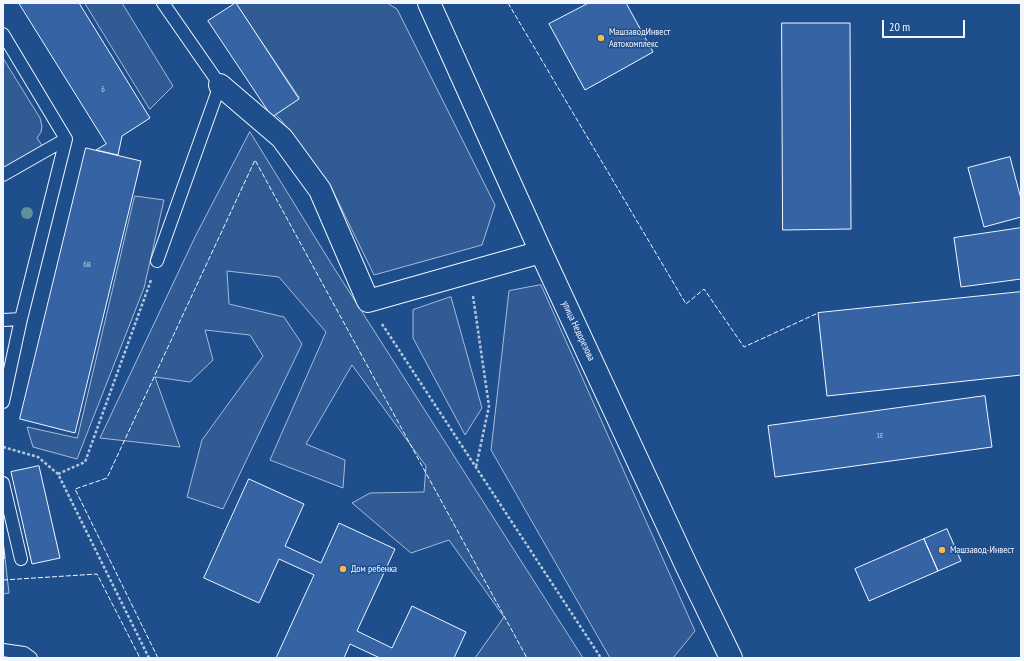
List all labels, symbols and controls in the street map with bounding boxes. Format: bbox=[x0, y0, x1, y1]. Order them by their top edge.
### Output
scale bar bbox=[884, 12, 967, 38]
text: 20 m bbox=[889, 19, 910, 34]
place label: МашзаводИнвест Автокомплекс bbox=[609, 26, 670, 50]
marker: МашзаводИнвест Автокомплекс bbox=[596, 33, 606, 43]
house number: 6 bbox=[101, 85, 105, 95]
house number: 6В bbox=[83, 260, 91, 270]
street label: улица Недорезова bbox=[559, 299, 597, 363]
house number: 1Е bbox=[876, 431, 884, 441]
place label: Машзавод-Инвест bbox=[950, 544, 1014, 556]
marker: Машзавод-Инвест bbox=[937, 545, 947, 555]
place label: Дом ребенка bbox=[351, 563, 397, 575]
marker: Дом ребенка bbox=[338, 564, 348, 574]

